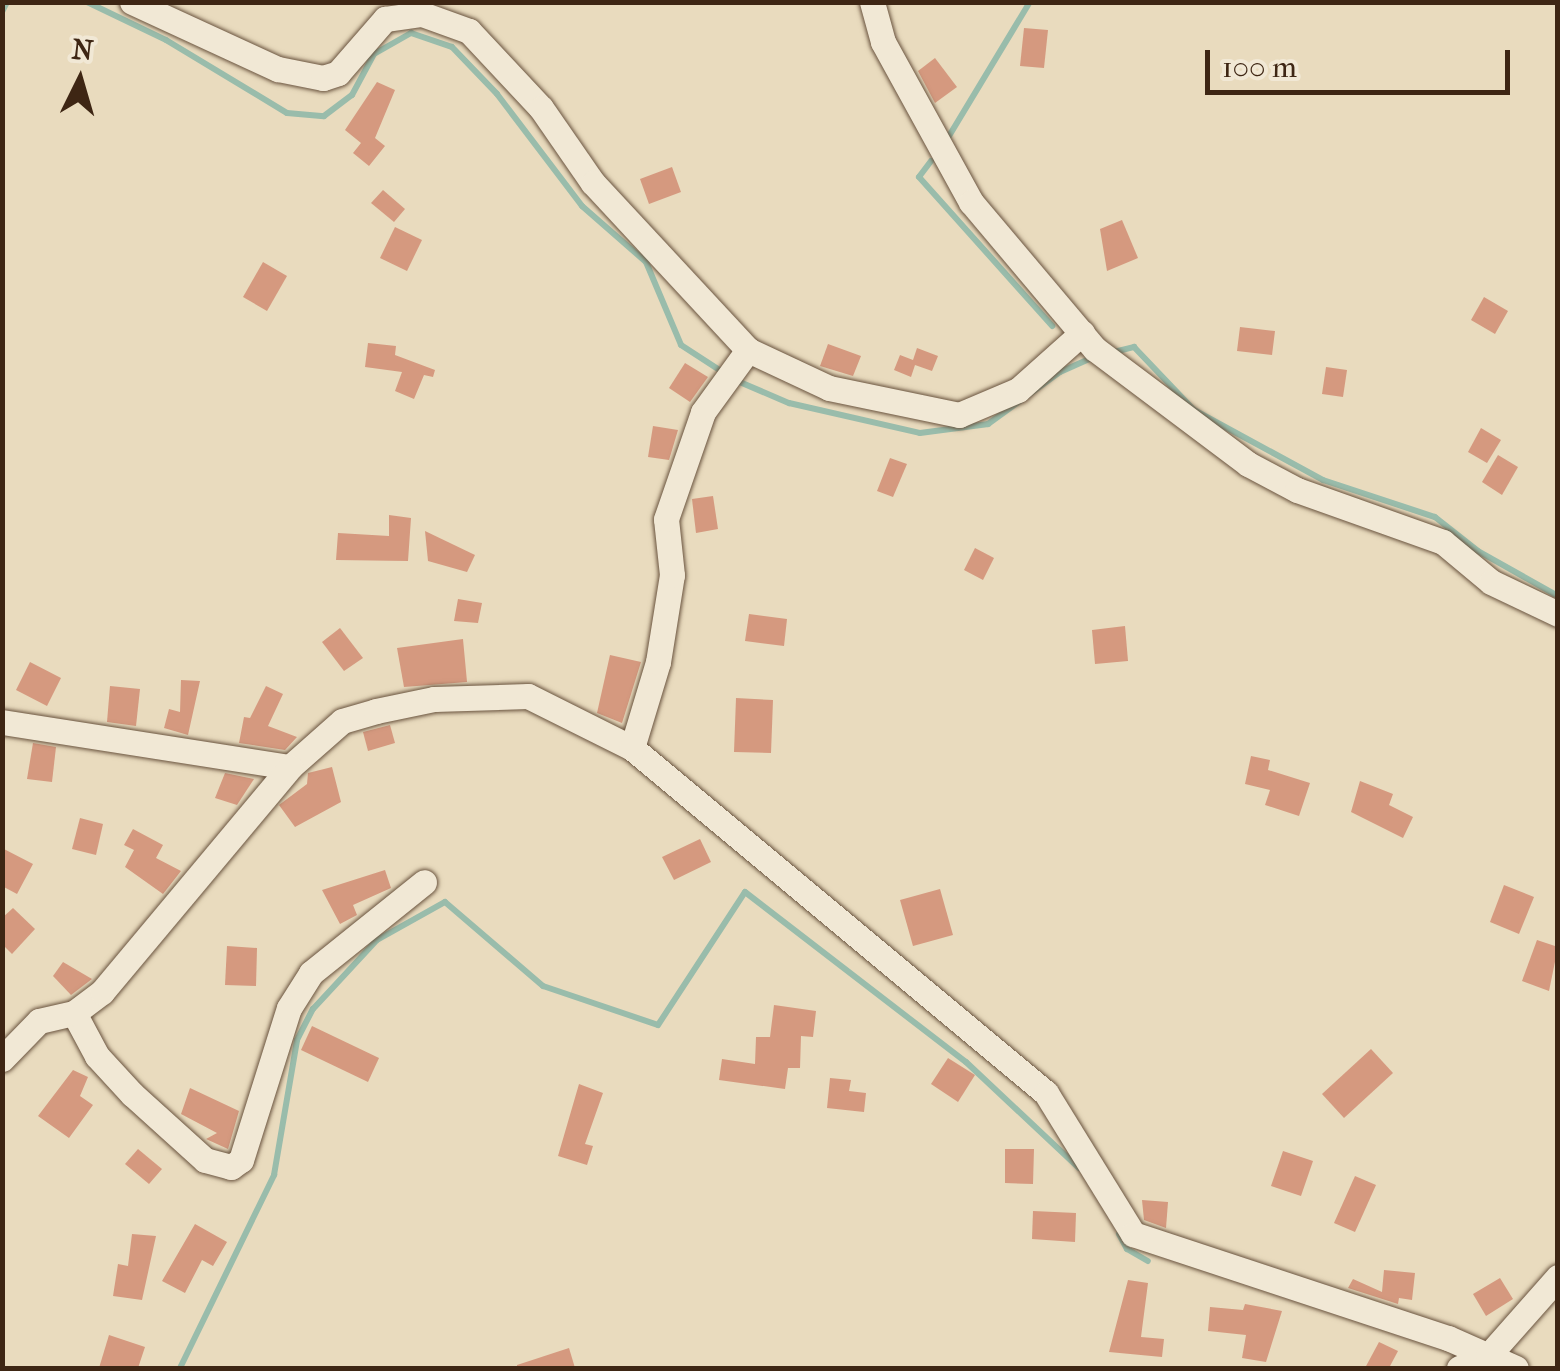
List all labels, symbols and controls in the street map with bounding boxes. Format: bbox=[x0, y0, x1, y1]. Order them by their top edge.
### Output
north arrow bbox=[30, 30, 130, 130]
scale bar bbox=[1210, 30, 1515, 92]
text: N bbox=[71, 32, 95, 67]
text: 100 m bbox=[1222, 50, 1297, 85]

